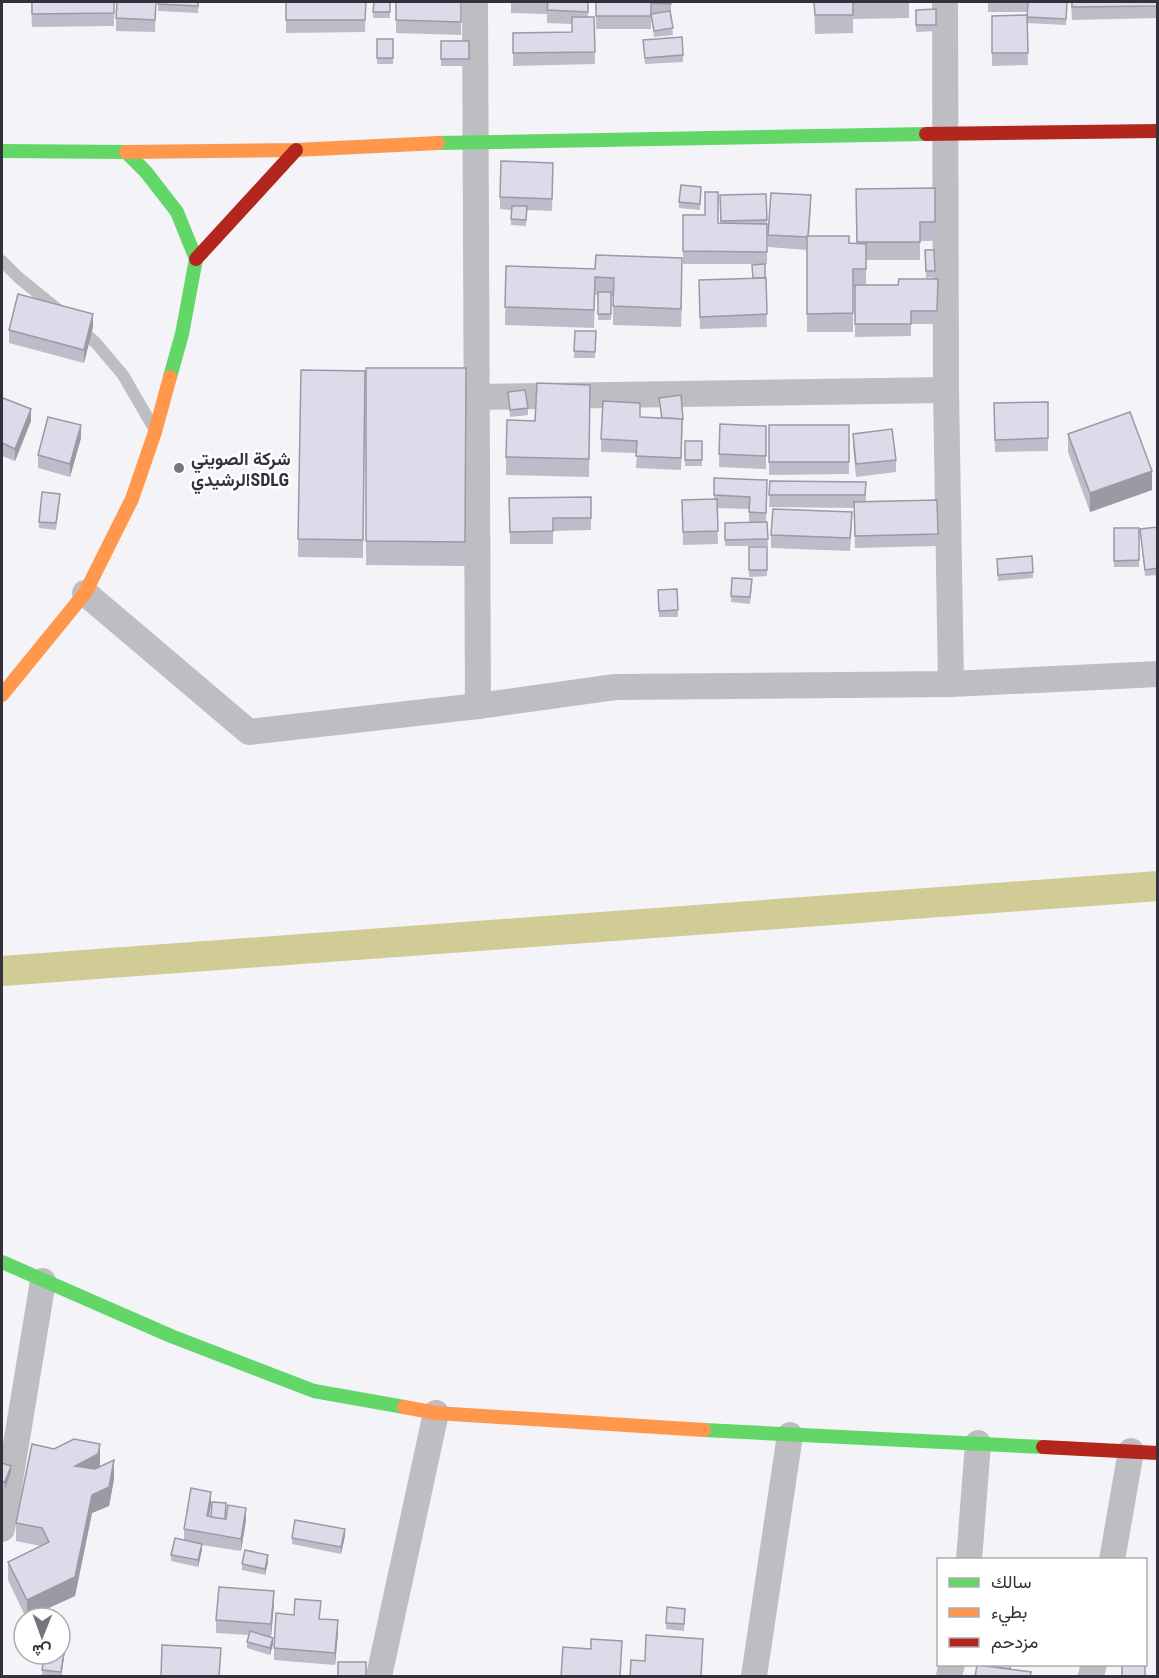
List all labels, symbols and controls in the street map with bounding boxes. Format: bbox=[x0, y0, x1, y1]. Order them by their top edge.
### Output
place label: شركة الصويتي الرشيديSDLG bbox=[191, 448, 291, 495]
marker: شركة الصويتي الرشيديSDLG bbox=[172, 461, 186, 475]
legend bbox=[937, 1558, 1147, 1666]
text: سالك bbox=[991, 1571, 1031, 1592]
text: بطيء bbox=[991, 1601, 1027, 1627]
north arrow bbox=[12, 1606, 72, 1666]
text: مزدحم bbox=[991, 1631, 1038, 1654]
text: ش bbox=[32, 1641, 52, 1660]

